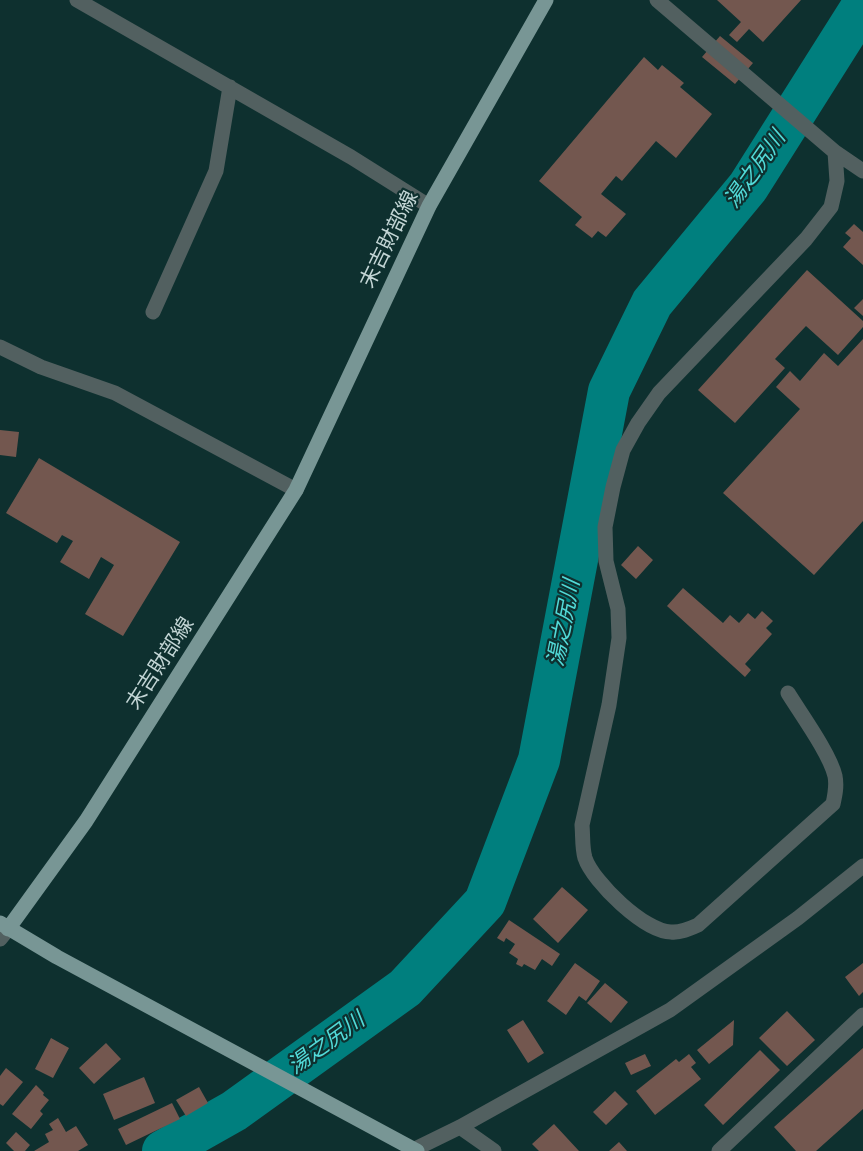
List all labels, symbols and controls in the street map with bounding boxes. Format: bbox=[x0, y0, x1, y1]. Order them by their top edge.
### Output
water label: 湯之尻川 bbox=[720, 126, 792, 214]
street label: 末吉財部線 bbox=[356, 187, 424, 293]
water label: 湯之尻川 bbox=[544, 577, 586, 669]
street label: 末吉財部線 bbox=[122, 613, 200, 715]
water label: 湯之尻川 bbox=[284, 1007, 370, 1081]

